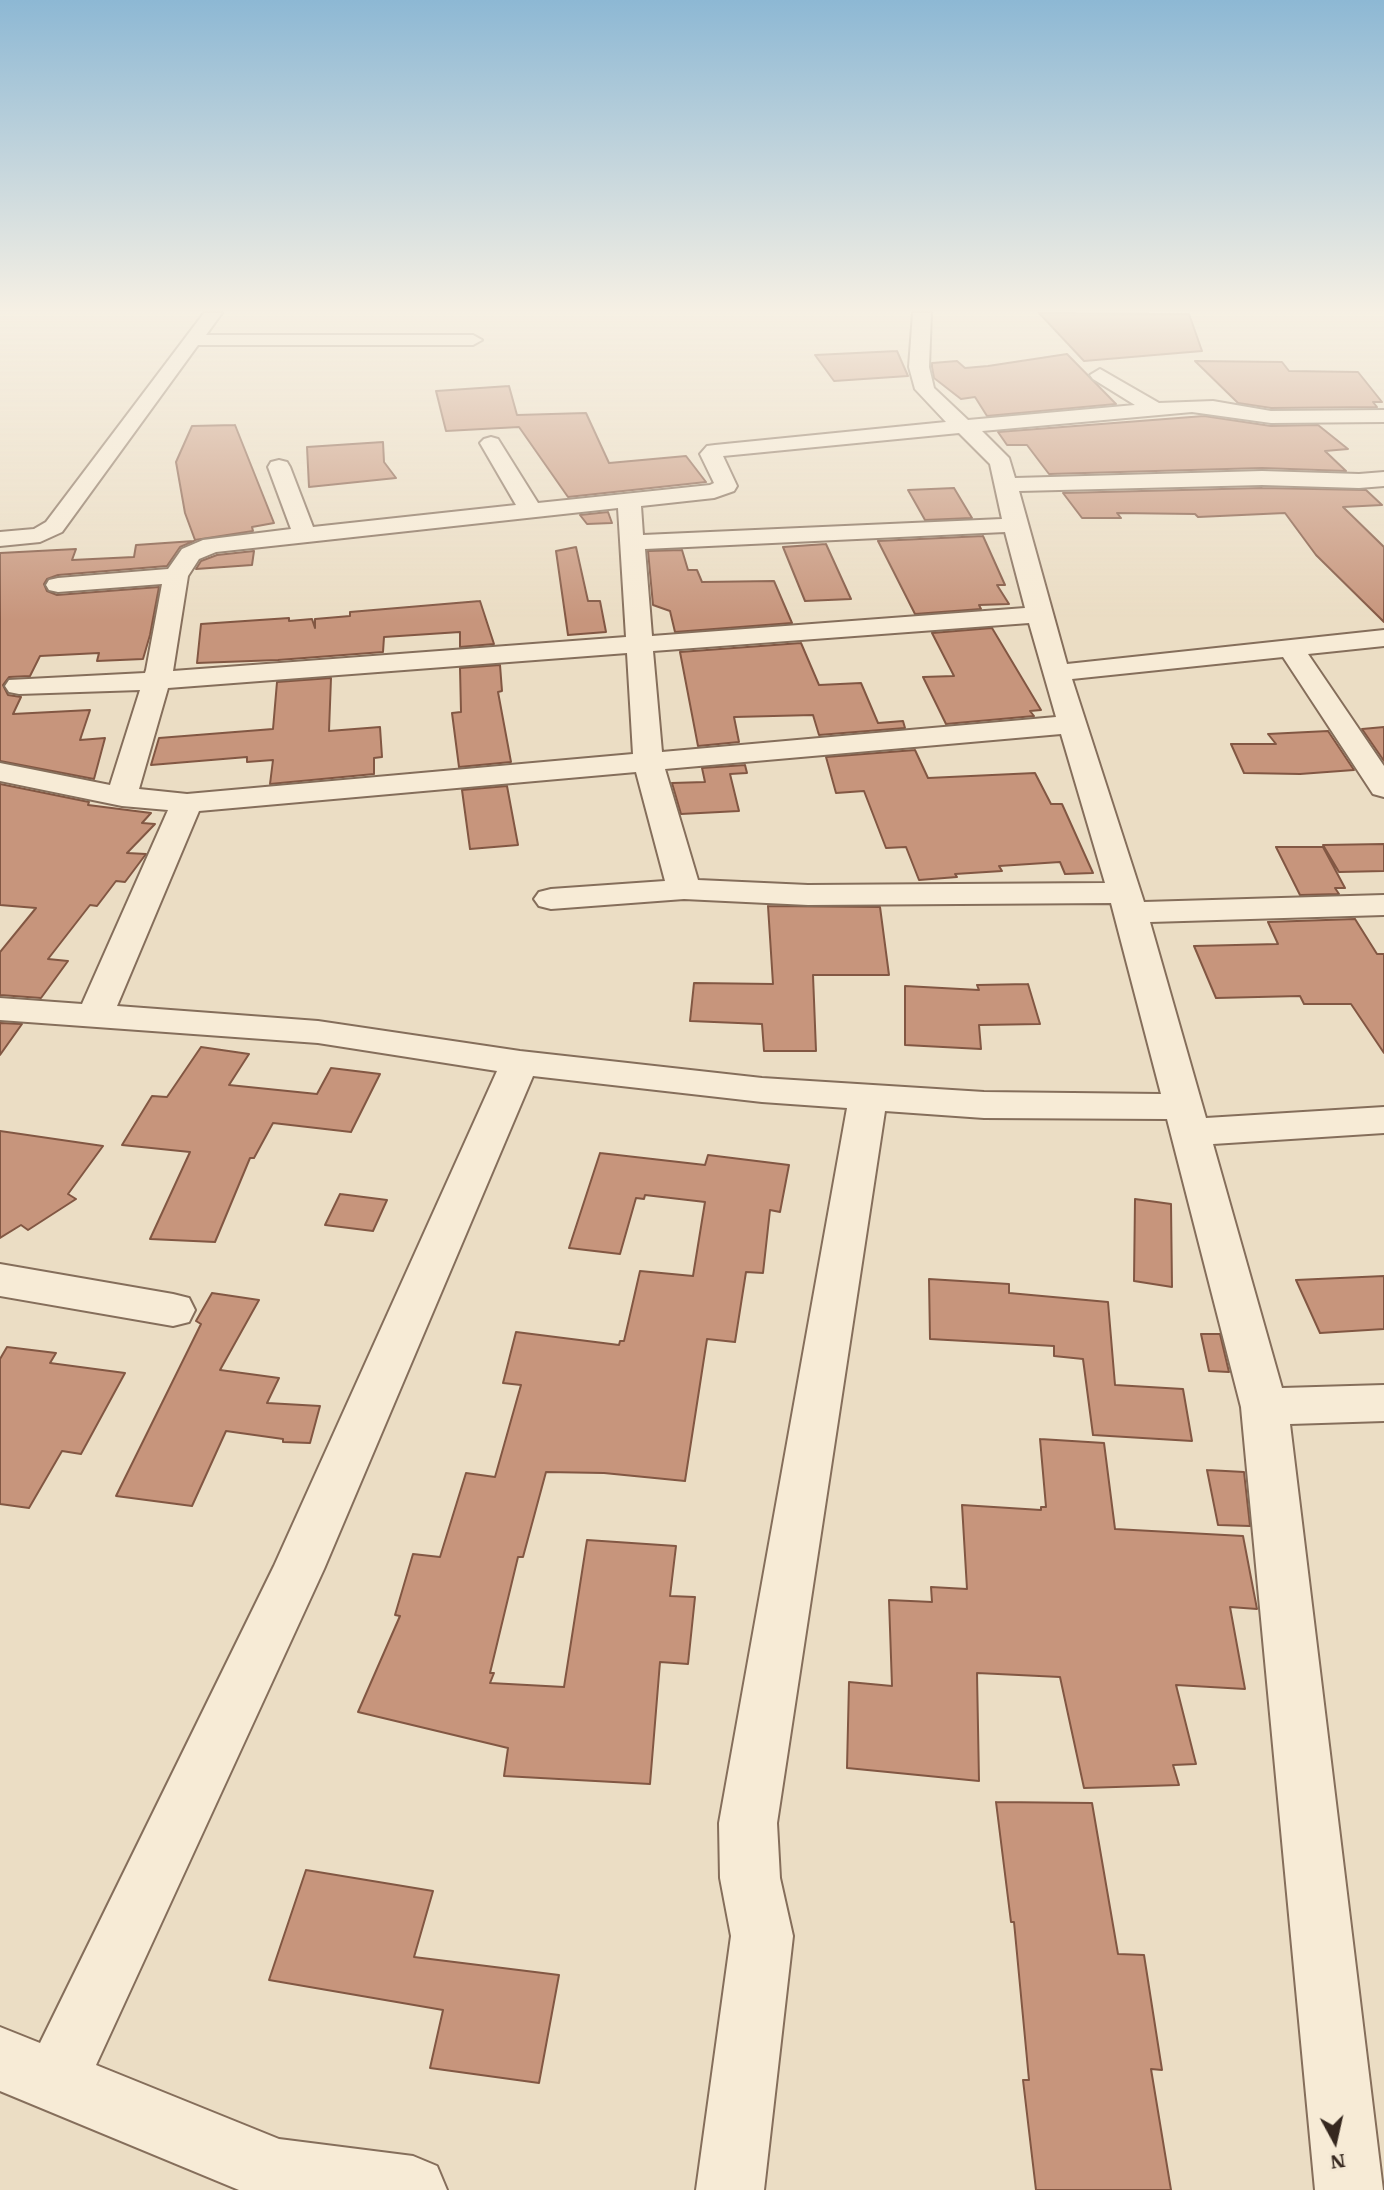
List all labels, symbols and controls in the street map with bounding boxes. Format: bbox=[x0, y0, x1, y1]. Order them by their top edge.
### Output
north arrow bbox=[1300, 2106, 1370, 2176]
text: N bbox=[1329, 2149, 1347, 2175]

